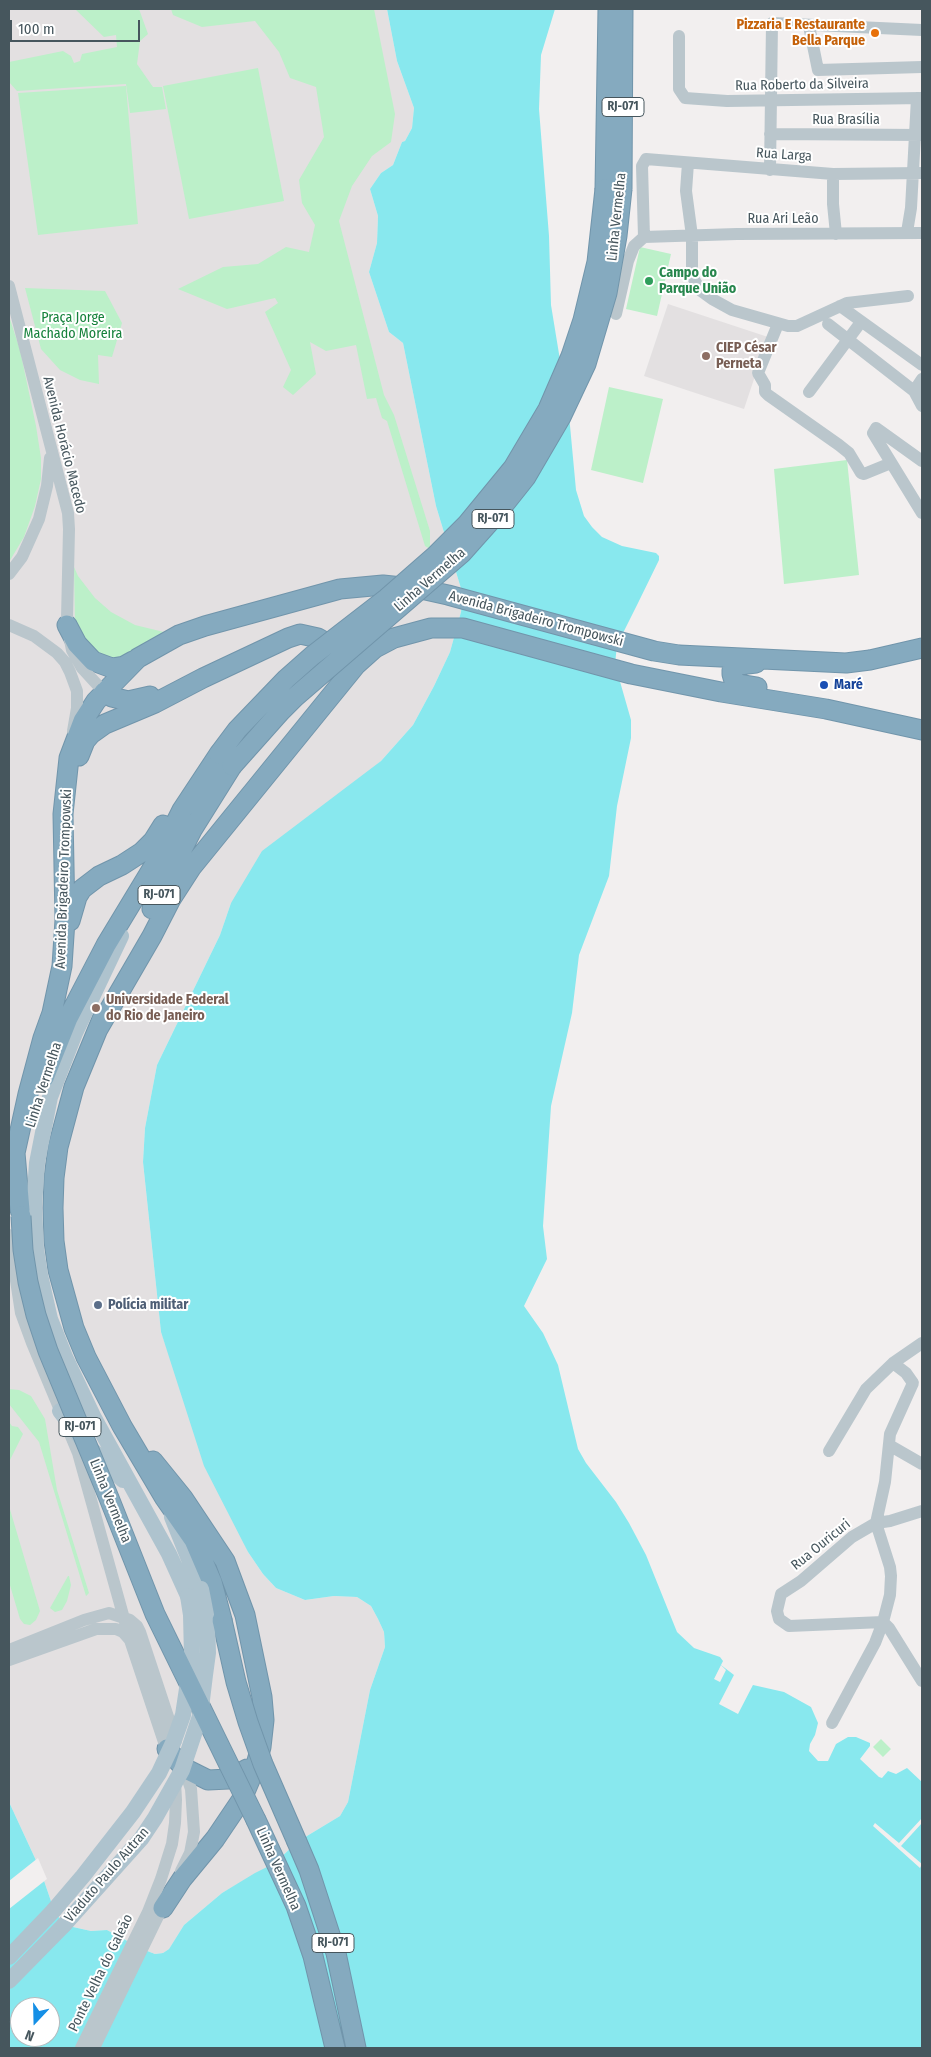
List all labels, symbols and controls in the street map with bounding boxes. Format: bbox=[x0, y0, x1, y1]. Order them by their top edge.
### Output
scale bar bbox=[12, 10, 142, 42]
place label: Pizzaria E Restaurante Bella Parque bbox=[736, 17, 865, 49]
text: 100 m bbox=[18, 20, 55, 38]
marker: Pizzaria E Restaurante Bella Parque bbox=[869, 27, 881, 39]
street label: Rua Roberto da Silveira bbox=[735, 75, 869, 95]
road number: RJ-071 bbox=[602, 98, 644, 116]
street label: Rua Brasília bbox=[812, 112, 880, 128]
street label: Rua Larga bbox=[756, 145, 812, 165]
street label: Linha Vermelha bbox=[604, 172, 630, 262]
street label: Rua Ari Leão bbox=[747, 211, 819, 227]
place label: Campo do Parque União bbox=[659, 265, 736, 298]
marker: Campo do Parque União bbox=[643, 275, 655, 287]
park label: Praça Jorge Machado Moreira bbox=[24, 310, 122, 342]
place label: CIEP César Perneta bbox=[716, 340, 777, 372]
marker: CIEP César Perneta bbox=[700, 350, 712, 362]
street label: Avenida Horácio Macedo bbox=[39, 375, 89, 515]
road number: RJ-071 bbox=[472, 509, 514, 528]
street label: Linha Vermelha bbox=[391, 545, 469, 615]
street label: Avenida Brigadeiro Trompowski bbox=[447, 588, 625, 650]
place label: Maré bbox=[834, 677, 863, 693]
marker: Maré bbox=[818, 679, 830, 691]
street label: Avenida Brigadeiro Trompowski bbox=[52, 789, 76, 969]
road number: RJ-071 bbox=[138, 886, 180, 904]
place label: Universidade Federal do Rio de Janeiro bbox=[106, 992, 229, 1024]
marker: Universidade Federal do Rio de Janeiro bbox=[90, 1002, 102, 1014]
street label: Linha Vermelha bbox=[22, 1040, 66, 1130]
place label: Polícia militar bbox=[108, 1297, 188, 1313]
marker: Polícia militar bbox=[92, 1299, 104, 1311]
road number: RJ-071 bbox=[59, 1418, 101, 1436]
street label: Linha Vermelha bbox=[86, 1457, 134, 1545]
street label: Rua Ouricuri bbox=[788, 1516, 854, 1574]
street label: Viaduto Paulo Autran bbox=[61, 1824, 153, 1926]
street label: Linha Vermelha bbox=[252, 1825, 304, 1913]
street label: Ponte Velha do Galeão bbox=[65, 1911, 137, 2035]
road number: RJ-071 bbox=[312, 1934, 354, 1952]
north arrow bbox=[10, 1997, 60, 2047]
text: N bbox=[23, 2026, 37, 2045]

